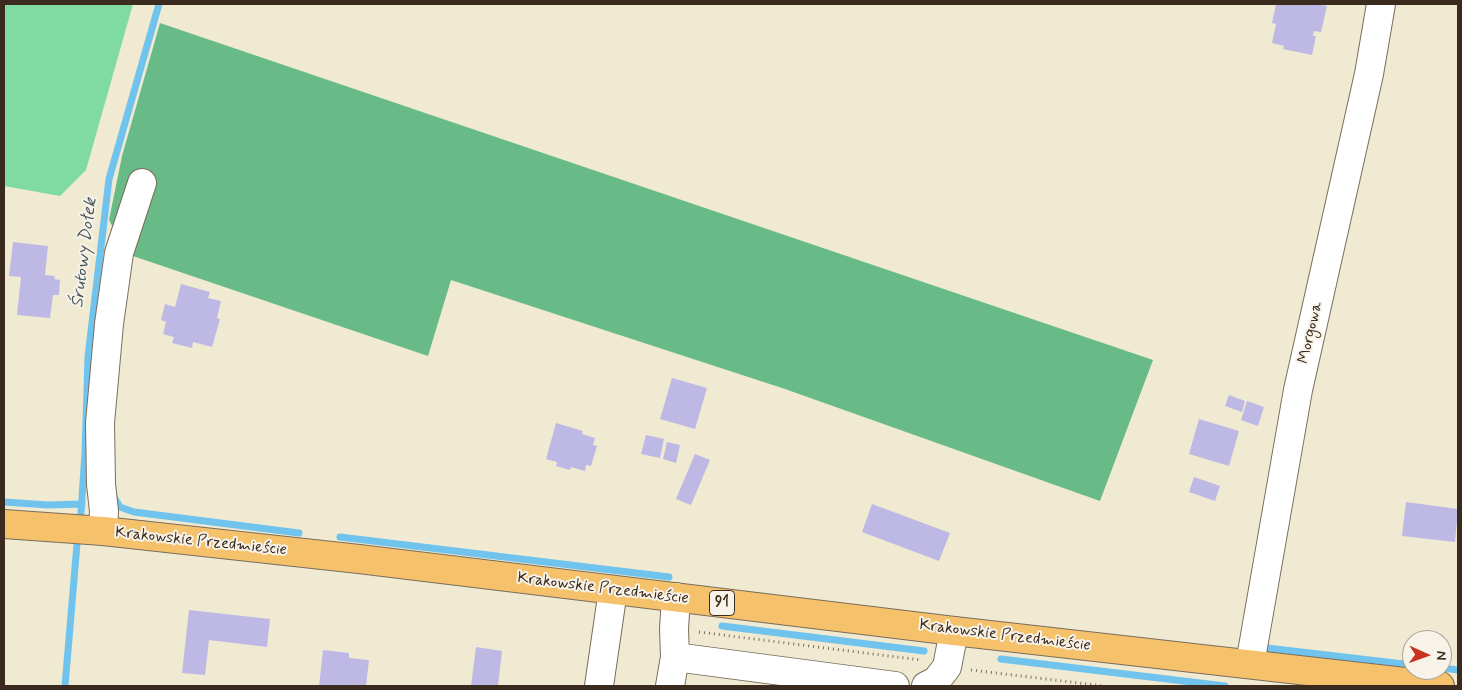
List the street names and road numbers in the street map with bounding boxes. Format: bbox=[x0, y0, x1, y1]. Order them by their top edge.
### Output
street label: Morgowa bbox=[1295, 300, 1327, 366]
street label: Krakowskie Przedmieście bbox=[114, 523, 288, 561]
street label: Krakowskie Przedmieście bbox=[516, 569, 690, 609]
road number: 91 bbox=[710, 590, 734, 616]
street label: Krakowskie Przedmieście bbox=[918, 616, 1092, 656]

